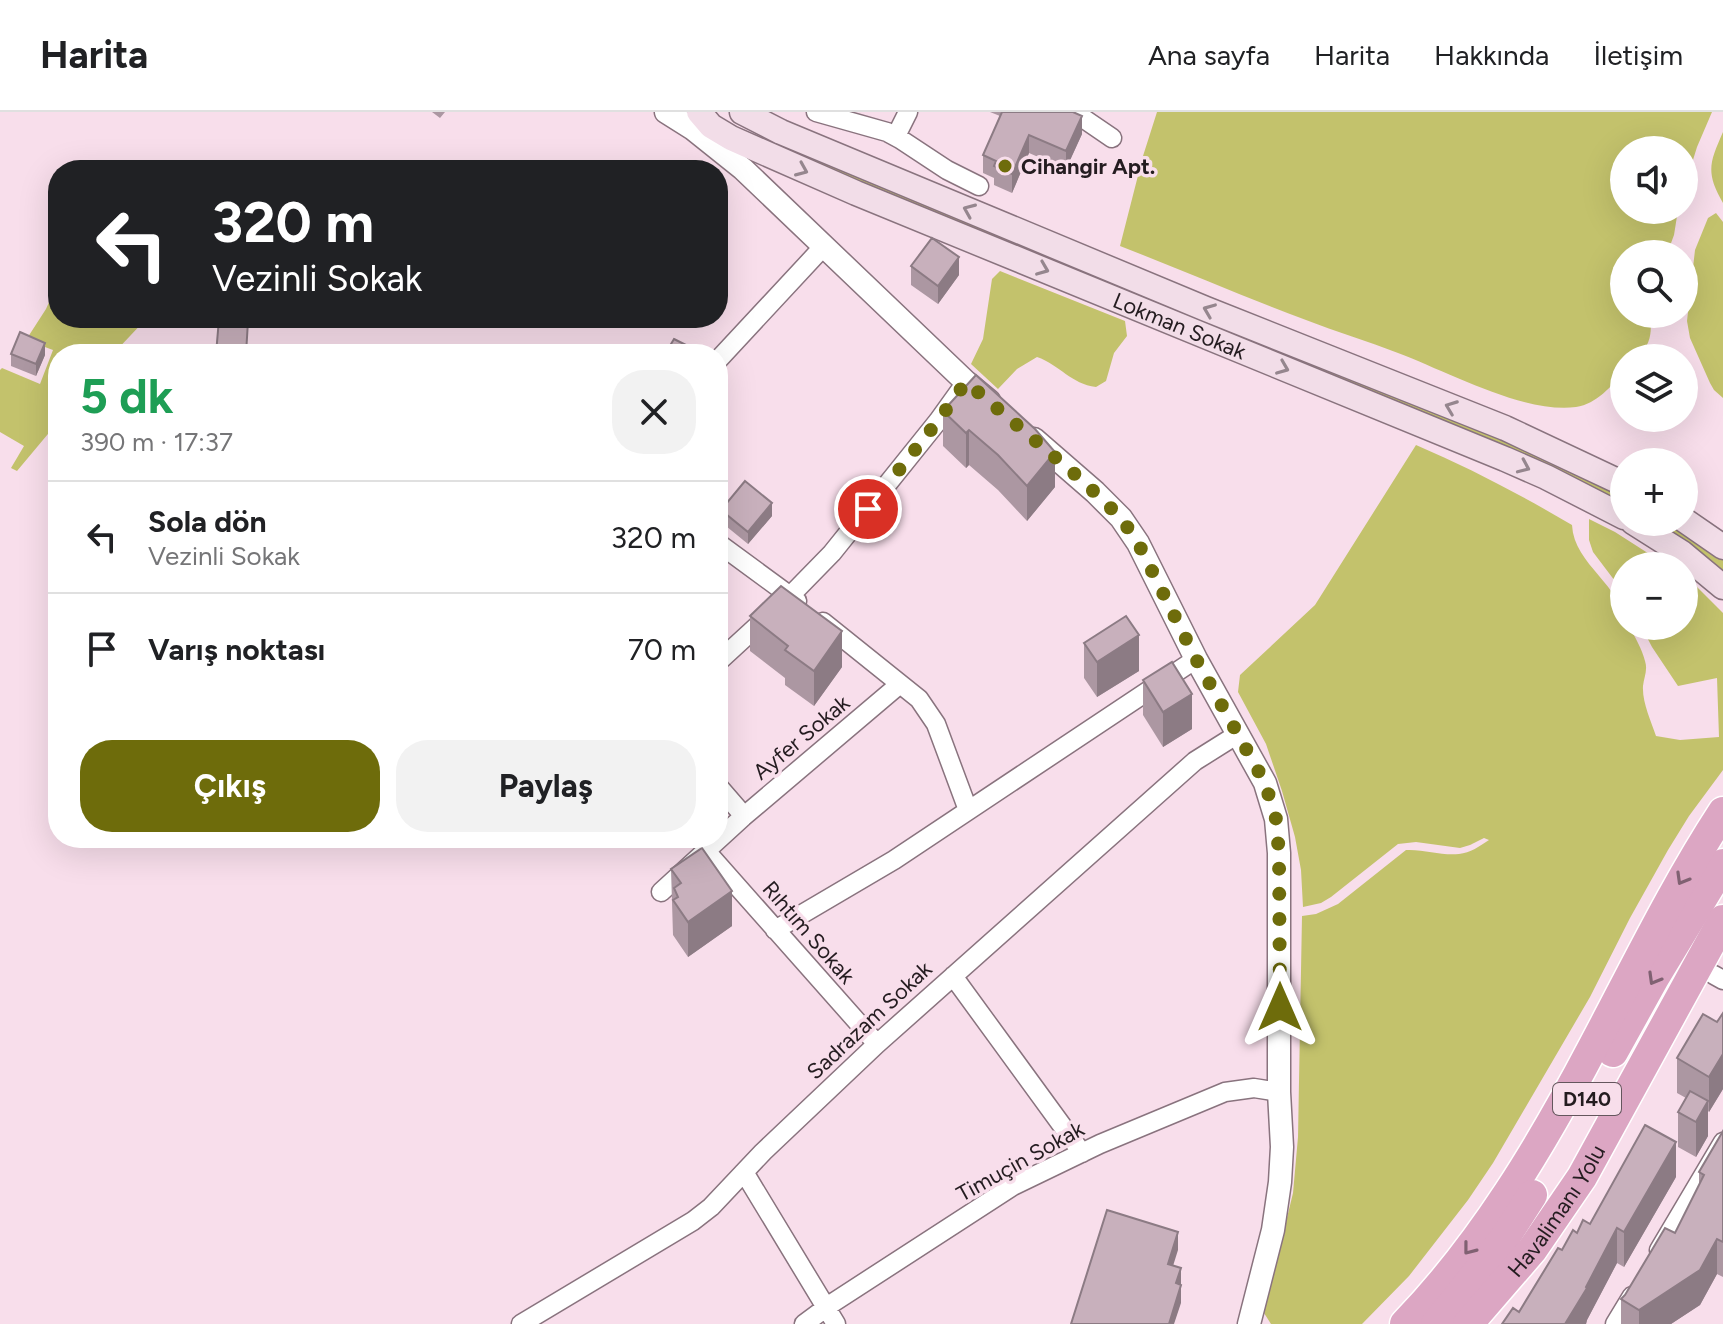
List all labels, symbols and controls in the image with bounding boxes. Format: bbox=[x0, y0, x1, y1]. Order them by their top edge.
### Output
text: Harita bbox=[40, 32, 148, 78]
text: Ana sayfa bbox=[1148, 38, 1270, 72]
text: Harita bbox=[1314, 38, 1390, 72]
text: Hakkında bbox=[1434, 38, 1549, 72]
text: İletişim bbox=[1593, 38, 1683, 72]
map controls bbox=[1610, 136, 1698, 640]
button: sound bbox=[1610, 136, 1698, 224]
place label: Cihangir Apt. bbox=[1021, 153, 1155, 180]
marker: Cihangir Apt. bbox=[996, 157, 1014, 175]
one-way arrow bbox=[794, 160, 809, 176]
text: 320 m bbox=[212, 189, 374, 256]
icon: left bbox=[80, 192, 184, 296]
one-way arrow bbox=[963, 203, 977, 220]
button: search bbox=[1610, 240, 1698, 328]
text: Vezinli Sokak bbox=[212, 257, 422, 300]
one-way arrow bbox=[1035, 259, 1049, 276]
street label: Lokman Sokak bbox=[1109, 287, 1250, 365]
one-way arrow bbox=[1203, 303, 1217, 319]
button: layers bbox=[1610, 344, 1698, 432]
one-way arrow bbox=[1275, 358, 1289, 375]
text: 5 dk bbox=[80, 367, 174, 425]
button: close bbox=[612, 370, 696, 454]
one-way arrow bbox=[1444, 400, 1458, 417]
text: 390 m · 17:37 bbox=[80, 426, 233, 458]
button: + bbox=[1610, 448, 1698, 536]
one-way arrow bbox=[1515, 457, 1530, 473]
pin bbox=[834, 475, 902, 543]
icon: arrive bbox=[846, 487, 890, 531]
text: Sola dön bbox=[148, 503, 266, 540]
icon: left bbox=[80, 515, 124, 559]
text: 320 m bbox=[611, 519, 696, 556]
text: Vezinli Sokak bbox=[148, 540, 300, 572]
button: − bbox=[1610, 552, 1698, 640]
icon: arrive bbox=[80, 627, 124, 671]
text: Varış noktası bbox=[148, 631, 325, 668]
text: 70 m bbox=[628, 631, 696, 668]
street label: Ayfer Sokak bbox=[748, 689, 855, 786]
button: Çıkış bbox=[80, 740, 380, 832]
button: Paylaş bbox=[396, 740, 696, 832]
one-way arrow bbox=[1676, 870, 1692, 885]
street label: Rıhtım Sokak bbox=[757, 875, 861, 989]
street label: Sadrazam Sokak bbox=[801, 955, 938, 1085]
position arrow bbox=[1238, 965, 1322, 1049]
one-way arrow bbox=[1648, 970, 1664, 985]
road number: D140 bbox=[1553, 1083, 1621, 1115]
street label: Timuçin Sokak bbox=[952, 1115, 1089, 1208]
street label: Havalimanı Yolu bbox=[1502, 1140, 1611, 1283]
one-way arrow bbox=[1464, 1240, 1478, 1255]

